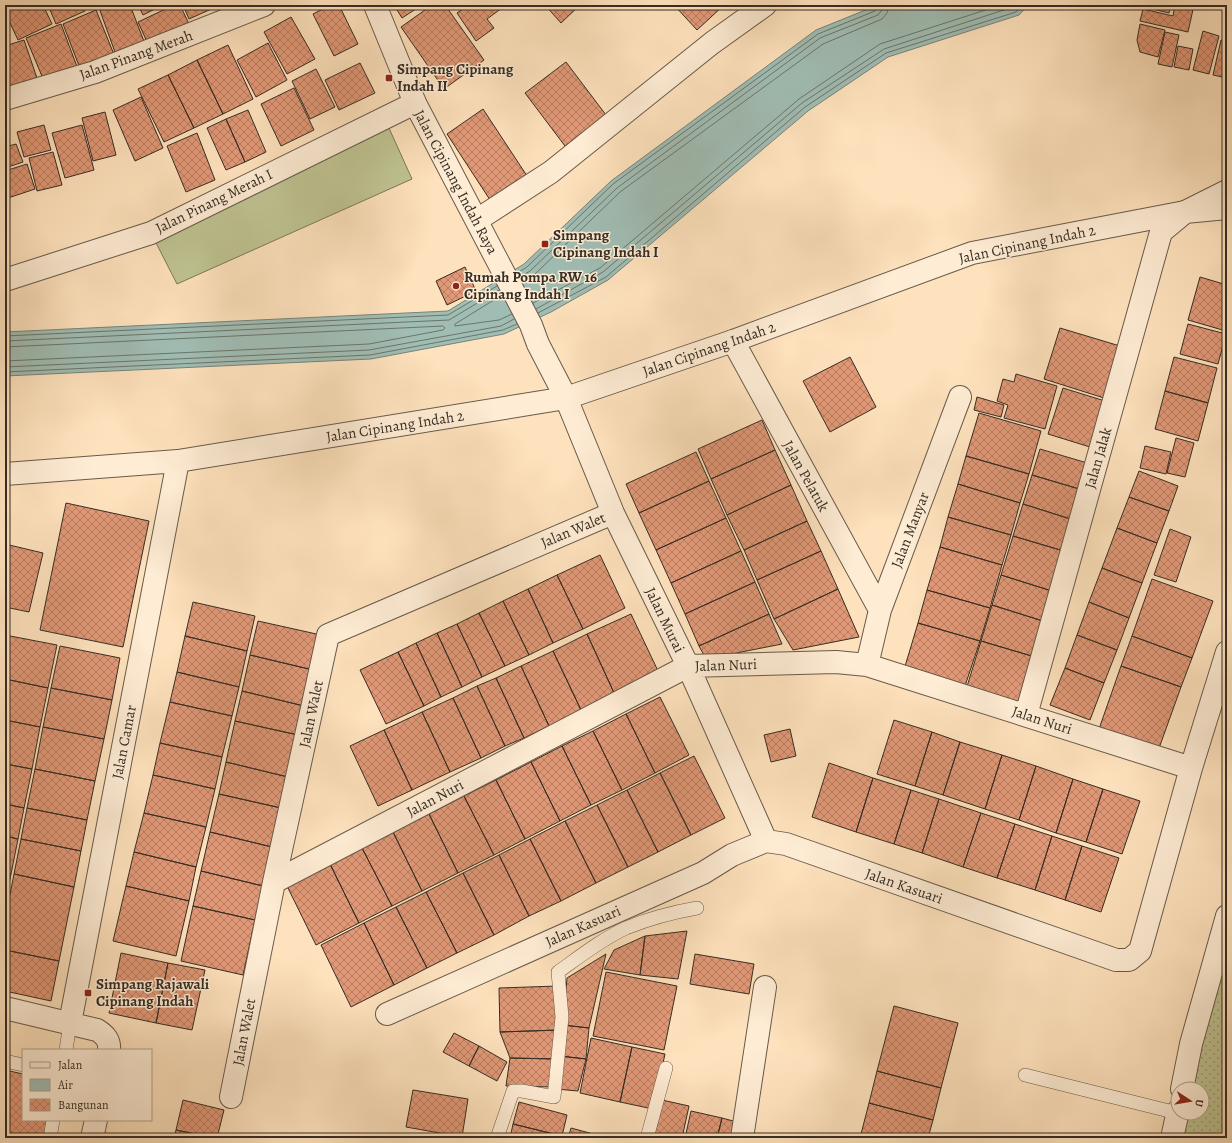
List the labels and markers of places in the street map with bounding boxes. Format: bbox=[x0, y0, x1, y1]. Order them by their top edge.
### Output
place label: Simpang Cipinang Indah II bbox=[397, 59, 514, 96]
marker: Simpang Cipinang Indah II bbox=[384, 73, 394, 83]
place label: Simpang Cipinang Indah I bbox=[553, 225, 659, 262]
marker: Simpang Cipinang Indah I bbox=[540, 239, 550, 249]
place label: Rumah Pompa RW 16 Cipinang Indah I bbox=[464, 267, 597, 304]
marker: Rumah Pompa RW 16 Cipinang Indah I bbox=[451, 281, 461, 291]
place label: Simpang Rajawali Cipinang Indah bbox=[96, 974, 210, 1011]
marker: Simpang Rajawali Cipinang Indah bbox=[83, 988, 93, 998]

